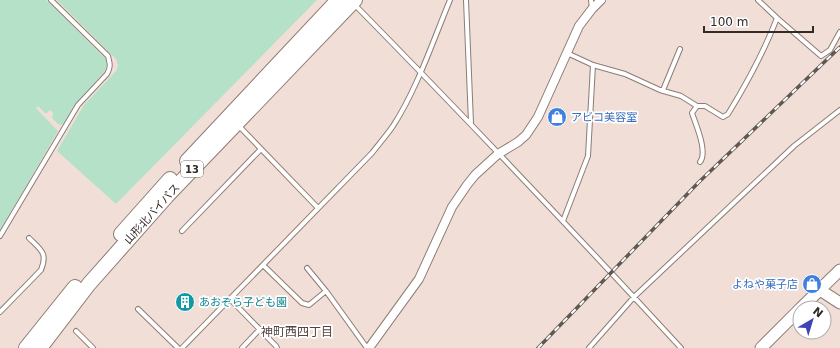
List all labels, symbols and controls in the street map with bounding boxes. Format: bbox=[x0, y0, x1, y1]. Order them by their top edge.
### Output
scale bar bbox=[704, 8, 813, 34]
text: 100 m bbox=[710, 15, 748, 29]
shop icon: アビコ美容室 bbox=[546, 106, 568, 128]
place label: アビコ美容室 bbox=[571, 111, 637, 124]
road number: 13 bbox=[181, 161, 203, 177]
street label: 山形北バイパス bbox=[121, 181, 183, 247]
shop icon: よねや菓子店 bbox=[801, 273, 823, 295]
place label: よねや菓子店 bbox=[732, 278, 798, 291]
building icon: あおぞら子ども園 bbox=[174, 291, 196, 313]
place label: あおぞら子ども園 bbox=[199, 296, 287, 309]
north arrow bbox=[792, 300, 832, 340]
text: N bbox=[810, 305, 825, 320]
district label: 神町西四丁目 bbox=[261, 325, 333, 339]

